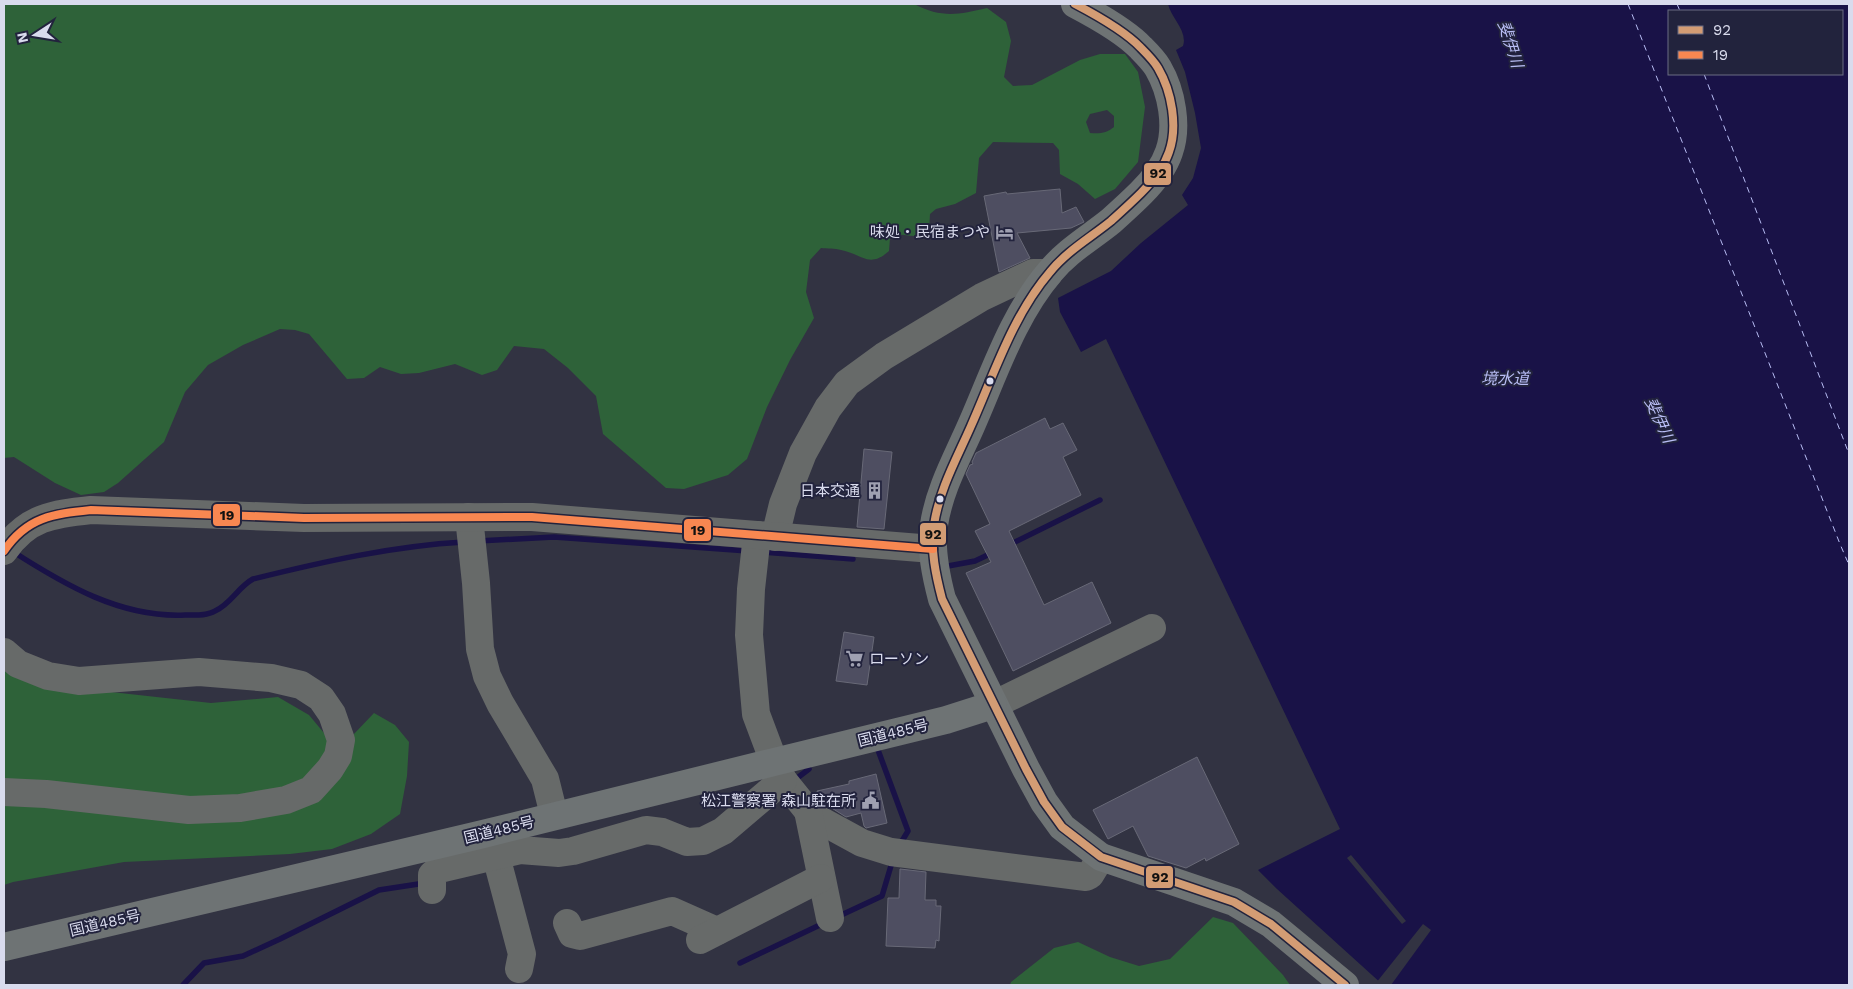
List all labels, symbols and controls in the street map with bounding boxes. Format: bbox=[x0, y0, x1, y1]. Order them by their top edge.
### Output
north arrow bbox=[10, 10, 60, 60]
legend bbox=[1668, 10, 1843, 75]
water label: 斐伊川 bbox=[1494, 18, 1528, 72]
text: 92 bbox=[1713, 21, 1731, 39]
text: N bbox=[13, 31, 31, 44]
text: 19 bbox=[1713, 46, 1728, 64]
line badge: 92 bbox=[1143, 162, 1172, 186]
text: 92 bbox=[1150, 165, 1166, 181]
hotel icon: 味処・民宿まつや bbox=[994, 222, 1014, 242]
place label: 味処・民宿まつや bbox=[870, 223, 990, 241]
water label: 境水道 bbox=[1481, 369, 1532, 388]
unlabelled marker bbox=[985, 376, 995, 386]
water label: 斐伊川 bbox=[1641, 394, 1679, 448]
building icon: 日本交通 bbox=[864, 481, 884, 501]
place label: 日本交通 bbox=[800, 482, 860, 500]
unlabelled marker bbox=[935, 494, 945, 504]
line badge: 19 bbox=[212, 503, 241, 527]
text: 19 bbox=[220, 507, 234, 523]
line badge: 19 bbox=[683, 518, 712, 542]
text: 19 bbox=[691, 522, 705, 538]
line badge: 92 bbox=[919, 522, 947, 546]
text: 92 bbox=[925, 526, 941, 542]
supermarket icon: ローソン bbox=[845, 649, 865, 669]
place label: ローソン bbox=[869, 650, 929, 668]
street label: 国道485号 bbox=[856, 716, 930, 750]
public building icon: 松江警察署 森山駐在所 bbox=[860, 791, 880, 811]
place label: 松江警察署 森山駐在所 bbox=[701, 792, 856, 810]
street label: 国道485号 bbox=[462, 813, 536, 847]
line badge: 92 bbox=[1145, 865, 1174, 889]
text: 92 bbox=[1152, 869, 1168, 885]
street label: 国道485号 bbox=[68, 906, 142, 940]

